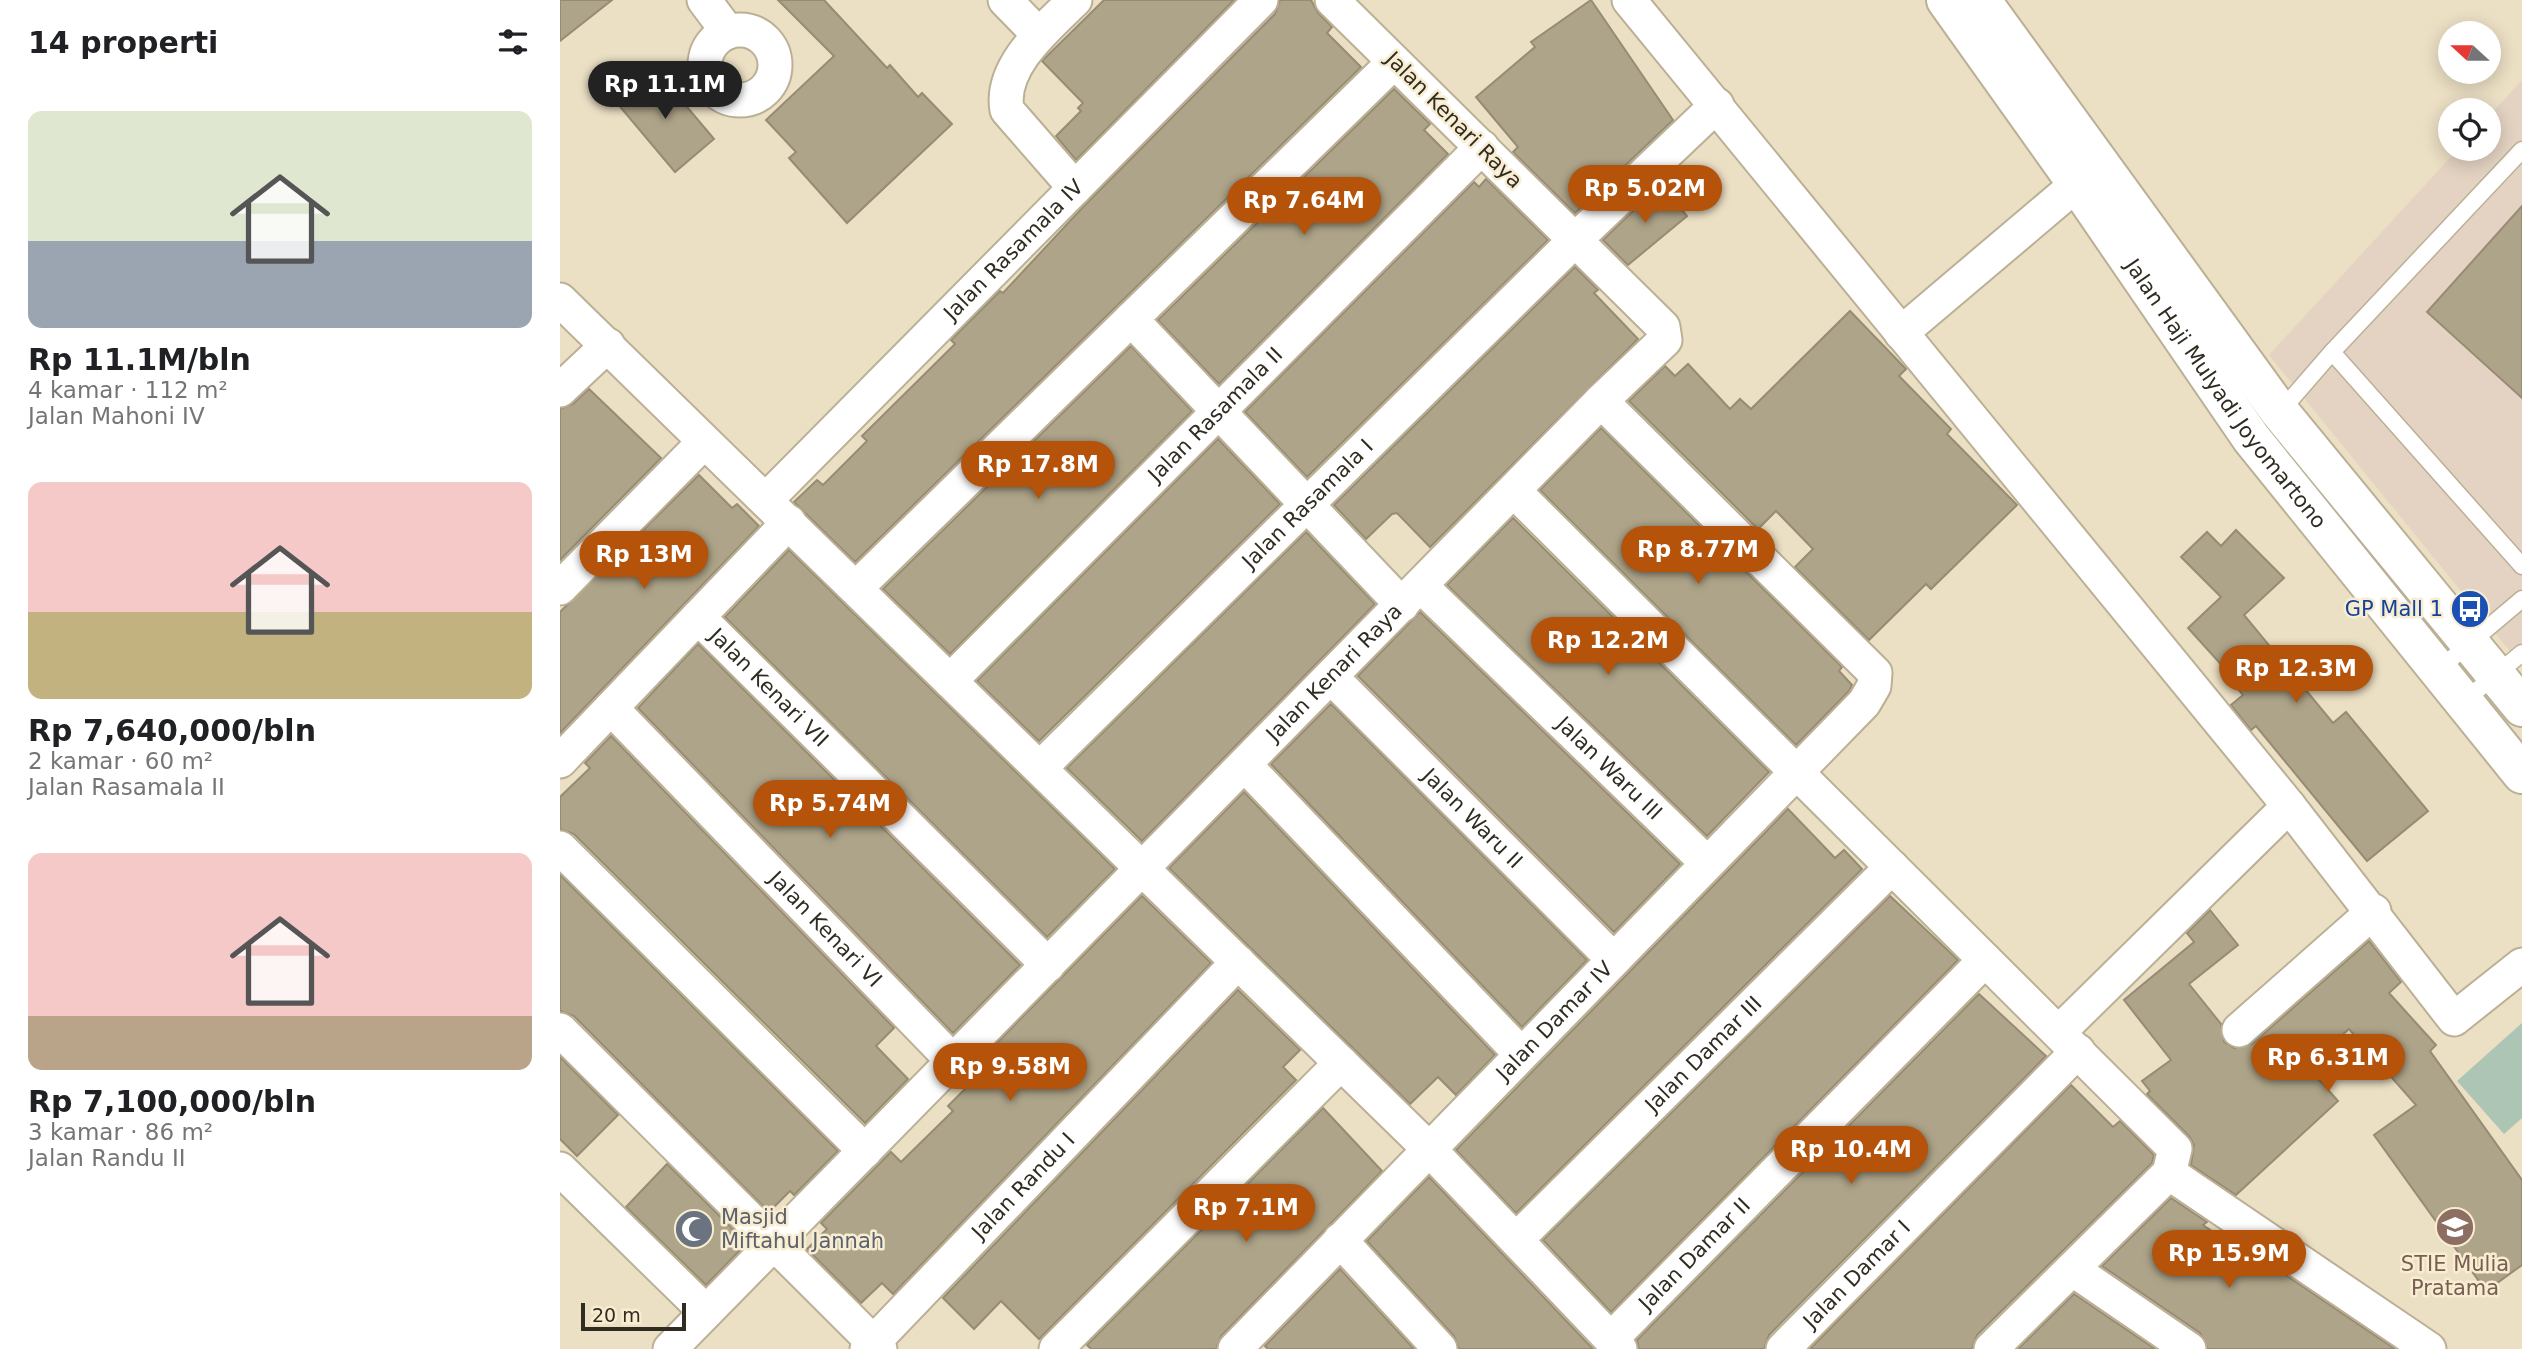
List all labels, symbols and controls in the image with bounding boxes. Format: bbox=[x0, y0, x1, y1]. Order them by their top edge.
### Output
north arrow bbox=[2438, 21, 2501, 84]
map controls bbox=[2438, 21, 2501, 161]
icon: filters bbox=[494, 23, 532, 61]
text: 14 properti bbox=[28, 25, 218, 60]
street label: Jalan Kenari Raya bbox=[1379, 45, 1527, 193]
pin: Rp 11.1M bbox=[593, 61, 737, 121]
text: Rp 11.1M bbox=[604, 71, 726, 97]
button: locate bbox=[2438, 98, 2501, 161]
icon: home bbox=[217, 156, 343, 282]
pin: Rp 5.02M bbox=[1573, 166, 1717, 225]
street label: Jalan Rasamala IV bbox=[938, 174, 1089, 327]
text: Rp 5.02M bbox=[1584, 175, 1706, 201]
pin: Rp 7.64M bbox=[1232, 177, 1376, 237]
text: Rp 7.64M bbox=[1243, 187, 1365, 213]
street label: Jalan Haji Mulyadi Joyomartono bbox=[2119, 253, 2331, 533]
text: Rp 11.1M/bln bbox=[28, 342, 251, 377]
street label: Jalan Rasamala II bbox=[1142, 342, 1287, 488]
text: 4 kamar · 112 m² bbox=[28, 377, 228, 403]
text: Jalan Mahoni IV bbox=[28, 403, 205, 429]
street label: Jalan Rasamala I bbox=[1236, 434, 1378, 575]
pin: Rp 17.8M bbox=[966, 442, 1110, 501]
text: Rp 17.8M bbox=[977, 451, 1099, 477]
pin: Rp 8.77M bbox=[1626, 526, 1770, 586]
icon: home bbox=[217, 527, 343, 653]
pin: Rp 13M bbox=[587, 532, 701, 591]
text: Rp 8.77M bbox=[1637, 536, 1759, 562]
text: Rp 13M bbox=[595, 541, 693, 567]
bus stop icon: GP Mall 1 bbox=[2449, 588, 2491, 630]
place label: GP Mall 1 bbox=[2345, 597, 2443, 621]
street label: Jalan Kenari Raya bbox=[1260, 599, 1407, 748]
pin: Rp 12.2M bbox=[1536, 618, 1680, 677]
street label: Jalan Kenari VII bbox=[703, 622, 833, 752]
text: Rp 12.2M bbox=[1547, 627, 1669, 653]
pin: Rp 12.3M bbox=[2224, 646, 2368, 705]
text: Rp 12.3M bbox=[2235, 655, 2357, 681]
street label: Jalan Waru III bbox=[1550, 710, 1667, 825]
text: Rp 7,640,000/bln bbox=[28, 713, 316, 748]
text: 2 kamar · 60 m² bbox=[28, 748, 213, 774]
street label: Jalan Waru II bbox=[1416, 762, 1527, 873]
text: Jalan Rasamala II bbox=[28, 774, 225, 800]
pin: Rp 5.74M bbox=[758, 780, 902, 840]
text: Rp 5.74M bbox=[769, 790, 891, 816]
street label: Jalan Kenari VI bbox=[763, 865, 887, 992]
icon: home bbox=[217, 898, 343, 1024]
street label: Jalan Damar IV bbox=[1490, 956, 1618, 1087]
street label: Jalan Damar III bbox=[1639, 991, 1767, 1118]
pin: Rp 6.31M bbox=[2256, 1034, 2400, 1094]
pin: Rp 9.58M bbox=[938, 1044, 1082, 1103]
text: Rp 6.31M bbox=[2267, 1044, 2389, 1070]
text: Rp 9.58M bbox=[949, 1053, 1071, 1079]
text: Rp 7,100,000/bln bbox=[28, 1084, 316, 1119]
text: 3 kamar · 86 m² bbox=[28, 1119, 213, 1145]
pin: Rp 10.4M bbox=[1779, 1126, 1923, 1186]
street label: Jalan Randu I bbox=[966, 1128, 1080, 1245]
text: Rp 10.4M bbox=[1790, 1136, 1912, 1162]
text: Jalan Randu II bbox=[28, 1145, 185, 1171]
pin: Rp 7.1M bbox=[1181, 1184, 1311, 1244]
street label: Jalan Damar II bbox=[1633, 1193, 1755, 1317]
text: Rp 7.1M bbox=[1193, 1194, 1299, 1220]
place label: Masjid Miftahul Jannah bbox=[721, 1205, 884, 1253]
school or university icon: STIE Mulia Pratama bbox=[2434, 1206, 2476, 1248]
mosque icon: Masjid Miftahul Jannah bbox=[673, 1208, 715, 1250]
street label: Jalan Damar I bbox=[1797, 1216, 1915, 1335]
pin: Rp 15.9M bbox=[2157, 1230, 2301, 1290]
text: Rp 15.9M bbox=[2168, 1240, 2290, 1266]
place label: STIE Mulia Pratama bbox=[2401, 1252, 2509, 1300]
scale bar bbox=[581, 1300, 686, 1332]
text: 20 m bbox=[592, 1304, 641, 1326]

